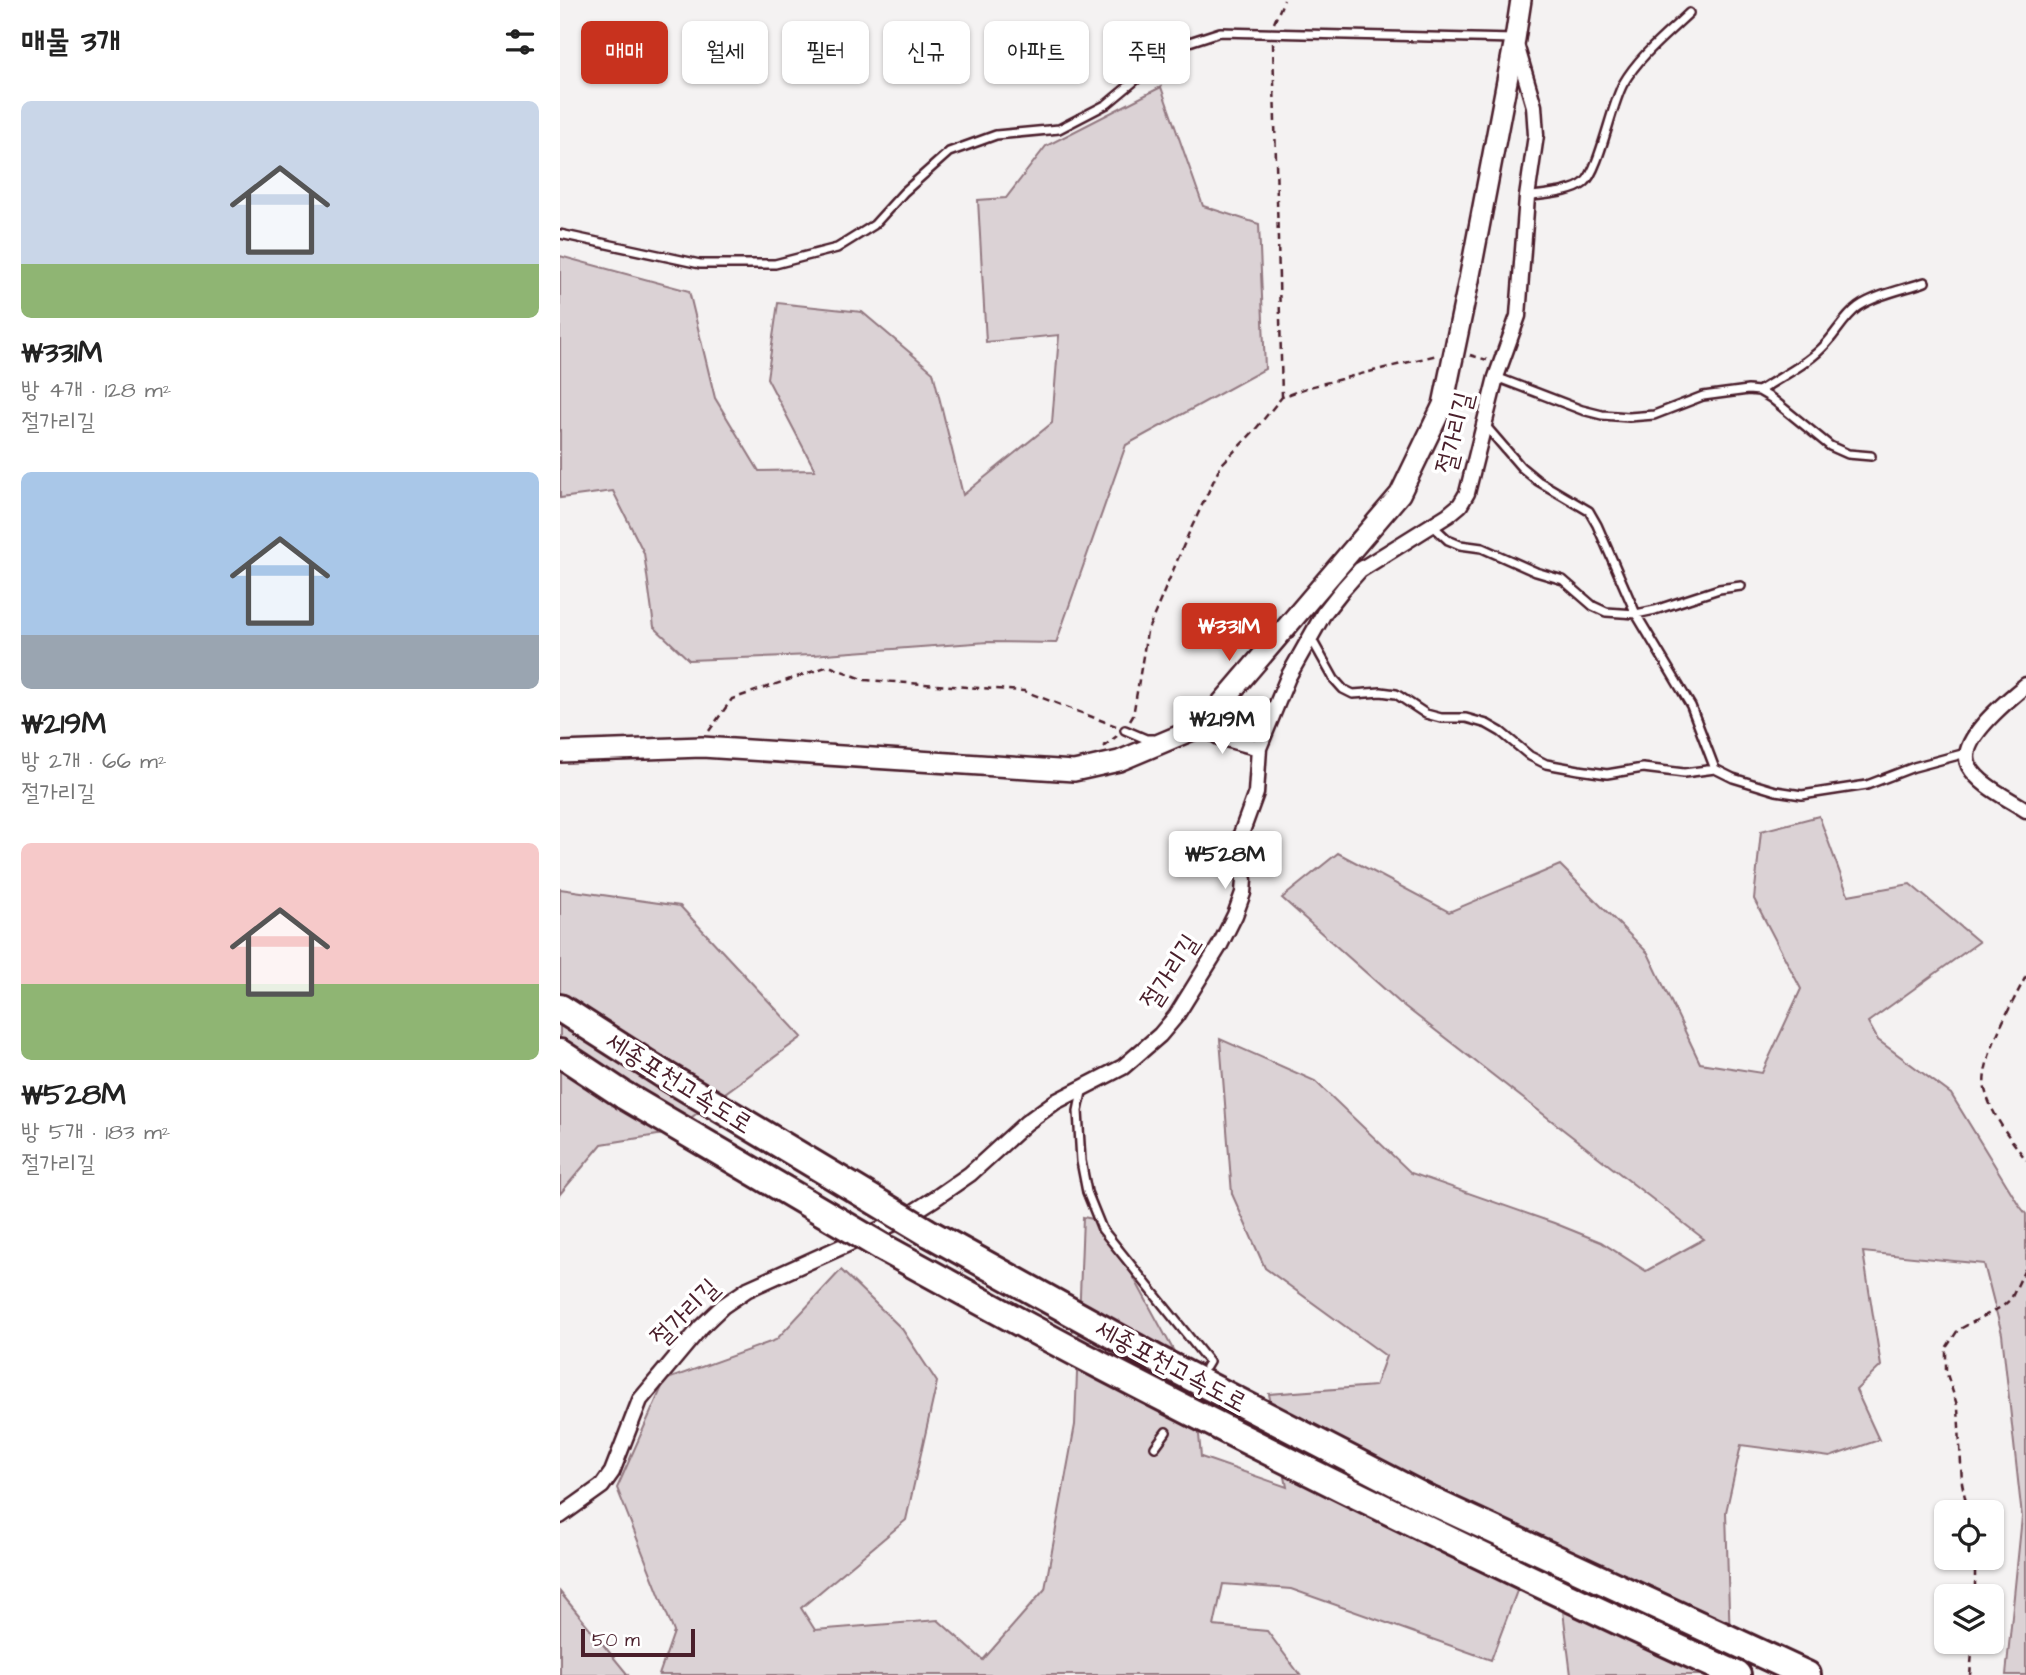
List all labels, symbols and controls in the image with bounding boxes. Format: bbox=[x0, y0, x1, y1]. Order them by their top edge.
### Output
text: 매물 3개 bbox=[21, 21, 121, 63]
chip: 매매 bbox=[581, 21, 668, 84]
chip: 월세 bbox=[682, 21, 768, 84]
chip: 필터 bbox=[782, 21, 869, 84]
chip: 신규 bbox=[883, 21, 970, 84]
chip: 아파트 bbox=[984, 21, 1089, 84]
chip: 주택 bbox=[1103, 21, 1190, 84]
icon: filters bbox=[501, 23, 539, 61]
icon: home bbox=[217, 147, 343, 273]
text: ₩331M bbox=[21, 332, 103, 374]
text: 방 4개 · 128 m² bbox=[21, 374, 171, 406]
street label: 절가리길 bbox=[1427, 388, 1483, 478]
text: 절가리길 bbox=[21, 406, 95, 438]
icon: home bbox=[217, 518, 343, 644]
pin: ₩331M bbox=[1180, 604, 1278, 663]
text: ₩331M bbox=[1198, 610, 1260, 642]
pin: ₩219M bbox=[1173, 696, 1271, 756]
text: ₩219M bbox=[21, 703, 106, 745]
text: ₩219M bbox=[1189, 703, 1255, 735]
text: 방 2개 · 66 m² bbox=[21, 745, 167, 777]
text: 절가리길 bbox=[21, 777, 95, 809]
pin: ₩528M bbox=[1176, 832, 1274, 891]
text: ₩528M bbox=[1185, 838, 1265, 870]
icon: home bbox=[217, 889, 343, 1015]
street label: 절가리길 bbox=[1132, 927, 1208, 1017]
street label: 세종포천고속도로 bbox=[598, 1023, 760, 1143]
text: ₩528M bbox=[21, 1074, 126, 1116]
text: 방 5개 · 183 m² bbox=[21, 1116, 170, 1148]
text: 절가리길 bbox=[21, 1148, 95, 1180]
street label: 절가리길 bbox=[643, 1271, 727, 1355]
street label: 세종포천고속도로 bbox=[1089, 1311, 1253, 1421]
map controls bbox=[1934, 1500, 2004, 1654]
button: locate bbox=[1934, 1500, 2004, 1570]
button: layers bbox=[1934, 1584, 2004, 1654]
scale bar bbox=[581, 1626, 695, 1658]
text: 50 m bbox=[592, 1627, 640, 1654]

